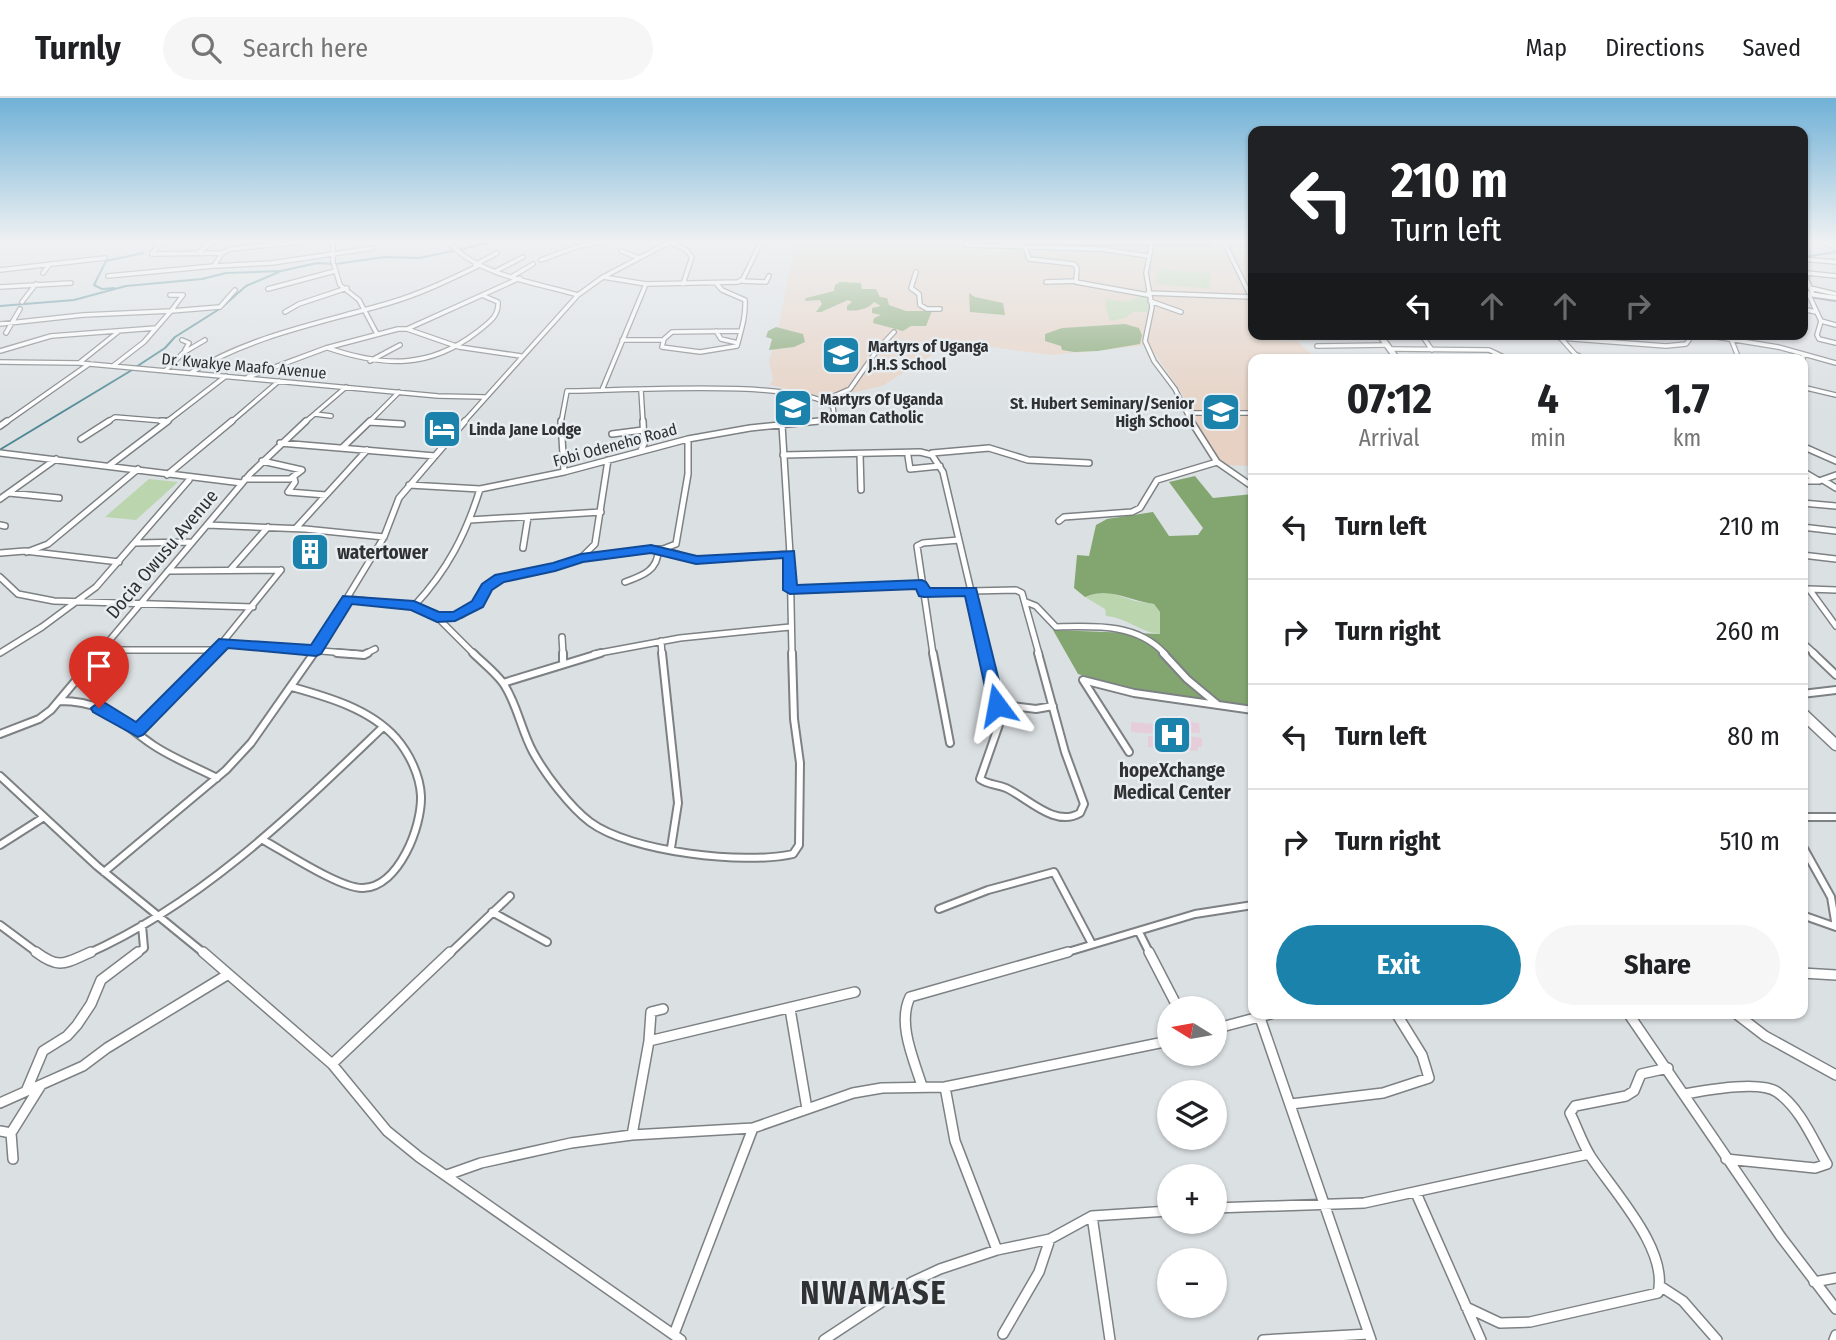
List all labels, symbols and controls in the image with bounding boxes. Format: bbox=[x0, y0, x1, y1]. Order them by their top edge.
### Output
search box bbox=[163, 17, 653, 80]
text: Turnly bbox=[35, 28, 121, 68]
icon: search bbox=[187, 29, 225, 67]
text: Search here bbox=[243, 33, 368, 64]
text: Map bbox=[1526, 34, 1567, 62]
text: Directions bbox=[1605, 34, 1704, 62]
text: Saved bbox=[1742, 34, 1801, 62]
text: 210 m bbox=[1391, 151, 1508, 210]
icon: left bbox=[1276, 154, 1367, 245]
text: Turn left bbox=[1391, 211, 1501, 249]
icon: left bbox=[1400, 287, 1438, 325]
icon: ahead bbox=[1473, 287, 1511, 325]
icon: ahead bbox=[1546, 287, 1584, 325]
icon: right bbox=[1619, 287, 1657, 325]
school or university icon: Martyrs of Uganga J.H.S School bbox=[820, 334, 862, 376]
place label: Martyrs of Uganga J.H.S School bbox=[867, 337, 989, 374]
street label: Dr. Kwakye Maafo Avenue bbox=[161, 349, 327, 383]
text: 07:12 bbox=[1346, 374, 1432, 424]
text: 4 bbox=[1537, 374, 1559, 424]
text: 1.7 bbox=[1664, 374, 1710, 424]
school or university icon: Martyrs Of Uganda Roman Catholic bbox=[772, 387, 814, 429]
place label: Martyrs Of Uganda Roman Catholic bbox=[820, 390, 943, 427]
school or university icon: St. Hubert Seminary/Senior High School bbox=[1200, 391, 1242, 433]
place label: St. Hubert Seminary/Senior High School bbox=[1010, 394, 1195, 431]
hotel icon: Linda Jane Lodge bbox=[421, 408, 463, 450]
street label: Fobi Odeneho Road bbox=[551, 419, 679, 471]
place label: Linda Jane Lodge bbox=[469, 420, 581, 439]
text: Arrival bbox=[1359, 424, 1420, 452]
text: min bbox=[1530, 424, 1566, 452]
text: km bbox=[1673, 424, 1701, 452]
street label: Docia Owusu Avenue bbox=[101, 485, 223, 623]
icon: left bbox=[1276, 508, 1314, 546]
text: Turn left bbox=[1335, 511, 1427, 542]
text: 210 m bbox=[1719, 511, 1780, 542]
building icon: watertower bbox=[289, 531, 331, 573]
place label: watertower bbox=[337, 541, 429, 564]
icon: right bbox=[1276, 613, 1314, 651]
text: Turn right bbox=[1335, 616, 1441, 647]
text: 260 m bbox=[1716, 616, 1780, 647]
pin bbox=[69, 636, 129, 708]
icon: arrive bbox=[80, 647, 118, 685]
position arrow bbox=[960, 668, 1034, 742]
hospital icon: hopeXchange Medical Center bbox=[1151, 714, 1193, 756]
icon: left bbox=[1276, 718, 1314, 756]
text: Turn left bbox=[1335, 721, 1427, 752]
text: 80 m bbox=[1727, 721, 1780, 752]
place label: hopeXchange Medical Center bbox=[1113, 759, 1232, 804]
icon: right bbox=[1276, 823, 1314, 861]
text: Turn right bbox=[1335, 826, 1441, 857]
text: 510 m bbox=[1720, 826, 1780, 857]
button: Exit bbox=[1276, 925, 1521, 1005]
button: Share bbox=[1535, 925, 1780, 1005]
north arrow bbox=[1157, 996, 1227, 1066]
map controls bbox=[1157, 996, 1227, 1318]
button: layers bbox=[1157, 1080, 1227, 1150]
button: + bbox=[1157, 1164, 1227, 1234]
button: − bbox=[1157, 1248, 1227, 1318]
district label: NWAMASE bbox=[800, 1274, 948, 1312]

